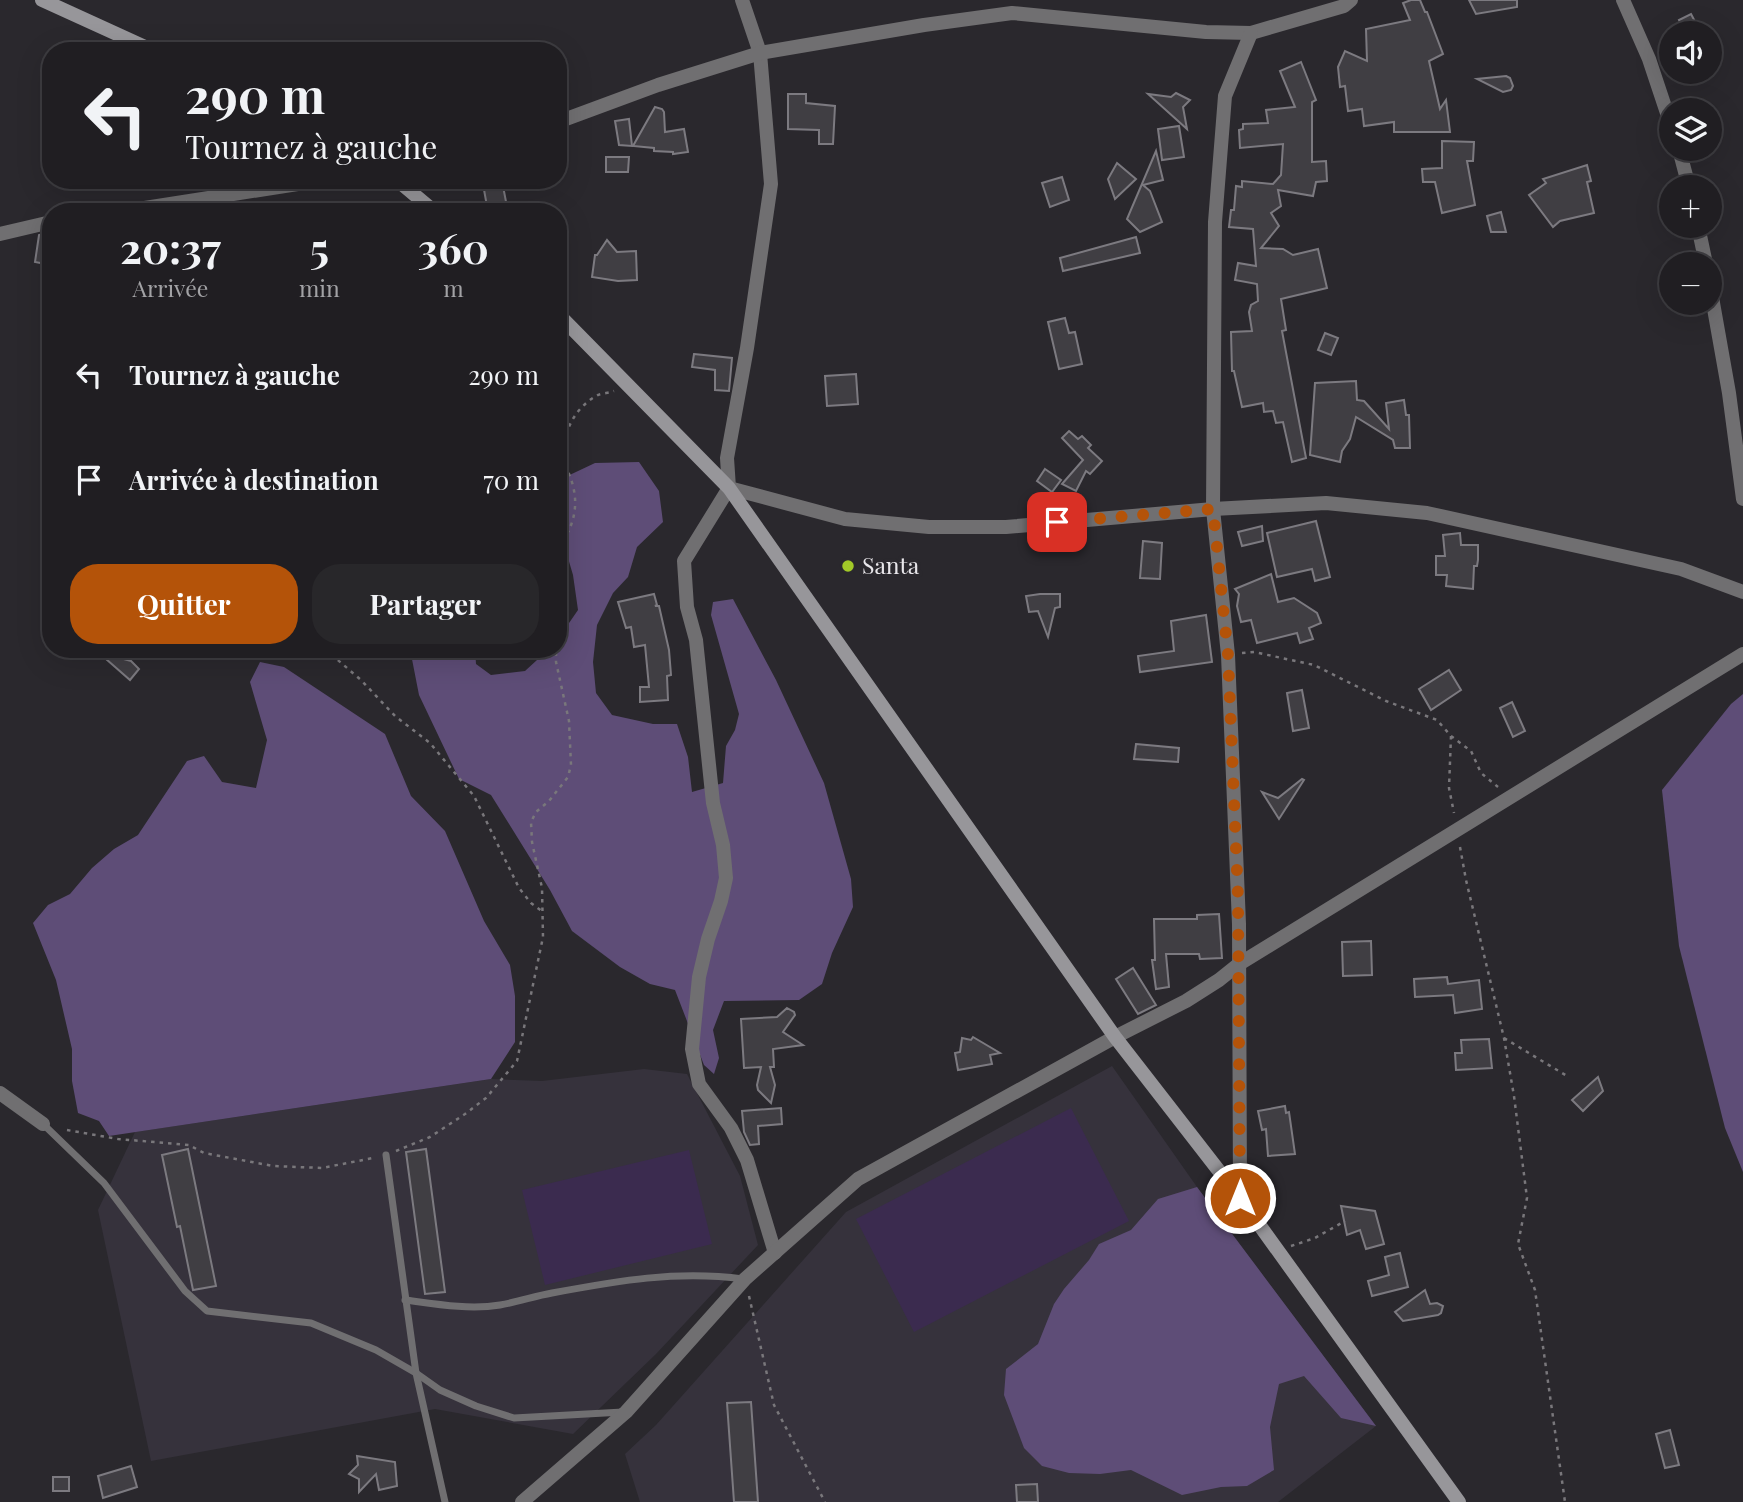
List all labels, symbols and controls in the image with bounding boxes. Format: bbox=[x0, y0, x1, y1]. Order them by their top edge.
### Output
map controls bbox=[1659, 21, 1722, 315]
button: sound bbox=[1659, 21, 1722, 84]
text: 290 m bbox=[185, 61, 325, 126]
icon: left bbox=[70, 70, 161, 161]
button: layers bbox=[1659, 98, 1722, 161]
text: Tournez à gauche bbox=[185, 124, 438, 167]
button: + bbox=[1659, 175, 1722, 238]
text: 20:37 bbox=[120, 219, 221, 275]
text: 5 bbox=[310, 219, 329, 275]
text: 360 bbox=[418, 219, 489, 275]
button: − bbox=[1659, 252, 1722, 315]
text: Arrivée bbox=[132, 272, 208, 303]
text: min bbox=[299, 272, 340, 303]
text: m bbox=[443, 272, 464, 303]
icon: left bbox=[70, 356, 108, 394]
text: Tournez à gauche bbox=[129, 357, 340, 392]
text: 290 m bbox=[468, 357, 539, 392]
icon: arrive bbox=[70, 461, 108, 499]
text: Arrivée à destination bbox=[129, 462, 379, 497]
text: 70 m bbox=[483, 462, 539, 497]
pin bbox=[1027, 492, 1087, 552]
icon: arrive bbox=[1038, 503, 1076, 541]
place label: Santa bbox=[862, 549, 920, 580]
marker: Santa bbox=[840, 558, 856, 574]
button: Quitter bbox=[70, 564, 298, 644]
button: Partager bbox=[312, 564, 539, 644]
position arrow bbox=[1203, 1161, 1277, 1235]

